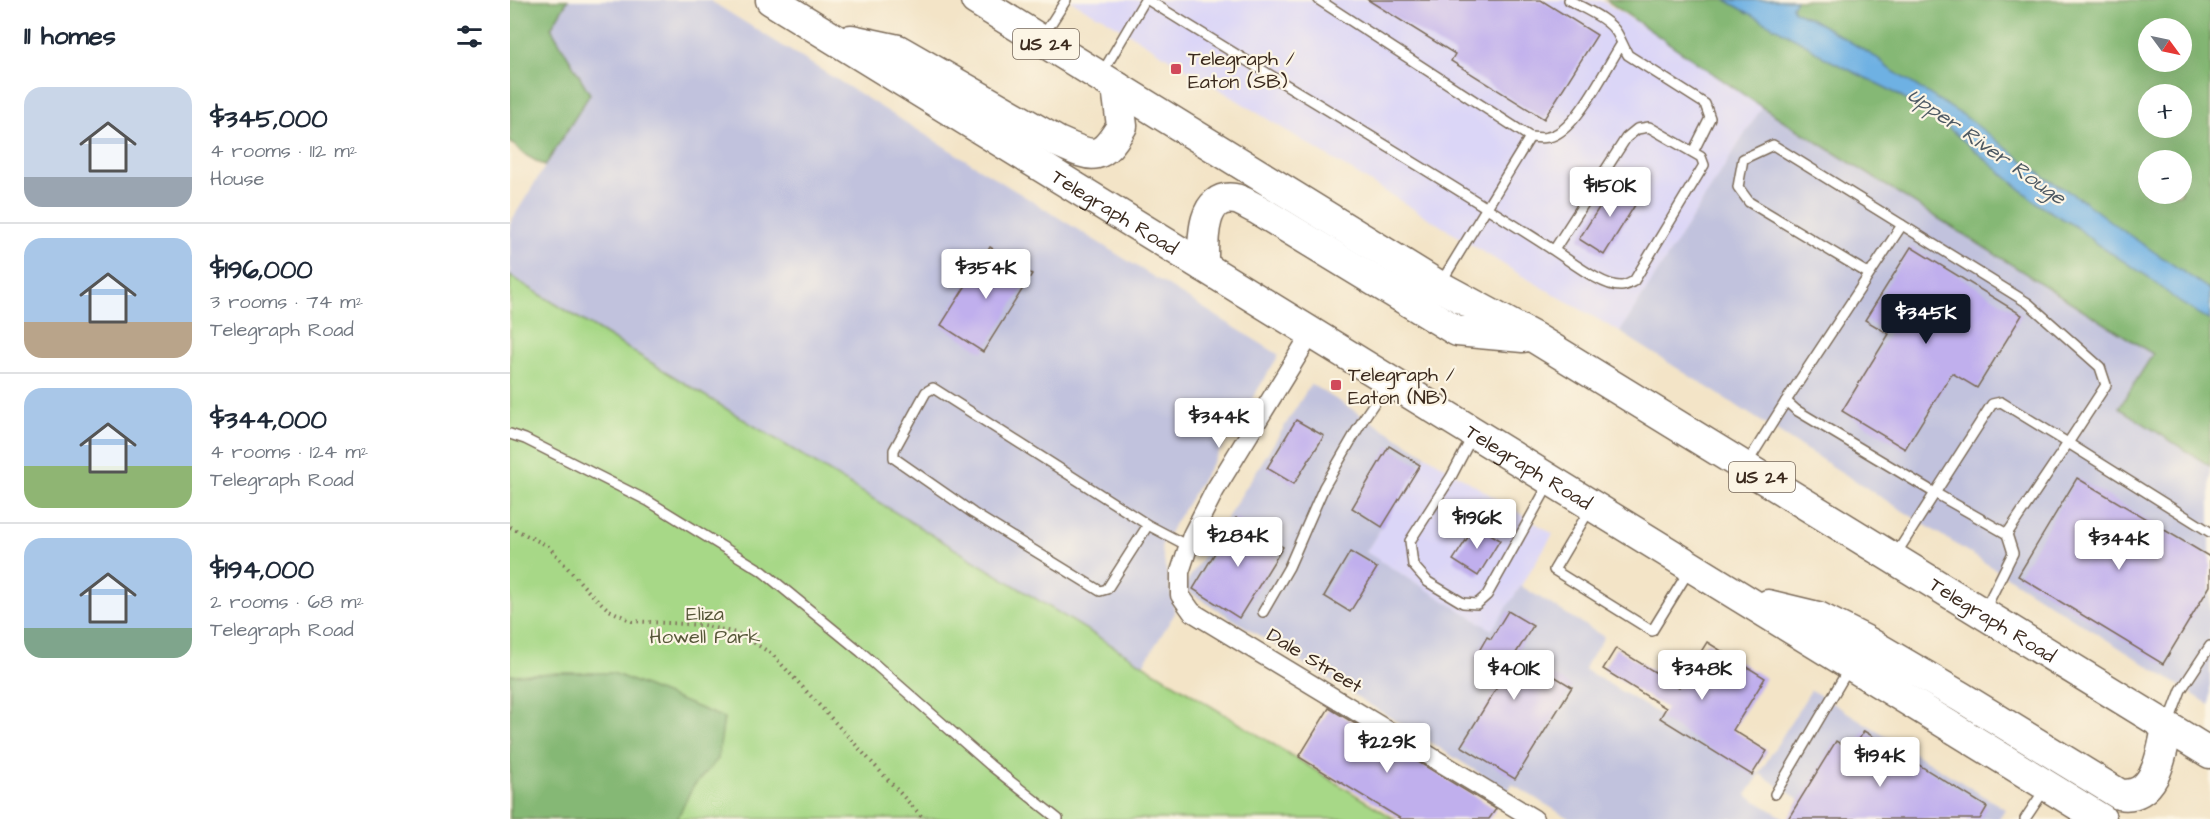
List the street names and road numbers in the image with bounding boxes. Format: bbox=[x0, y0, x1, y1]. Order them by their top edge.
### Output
road number: US 24 bbox=[1013, 29, 1079, 59]
street label: Telegraph Road bbox=[1046, 163, 1183, 262]
street label: Telegraph Road bbox=[1460, 418, 1597, 517]
road number: US 24 bbox=[1729, 462, 1795, 492]
street label: Telegraph Road bbox=[1924, 571, 2061, 670]
street label: Dale Street bbox=[1261, 621, 1367, 700]

